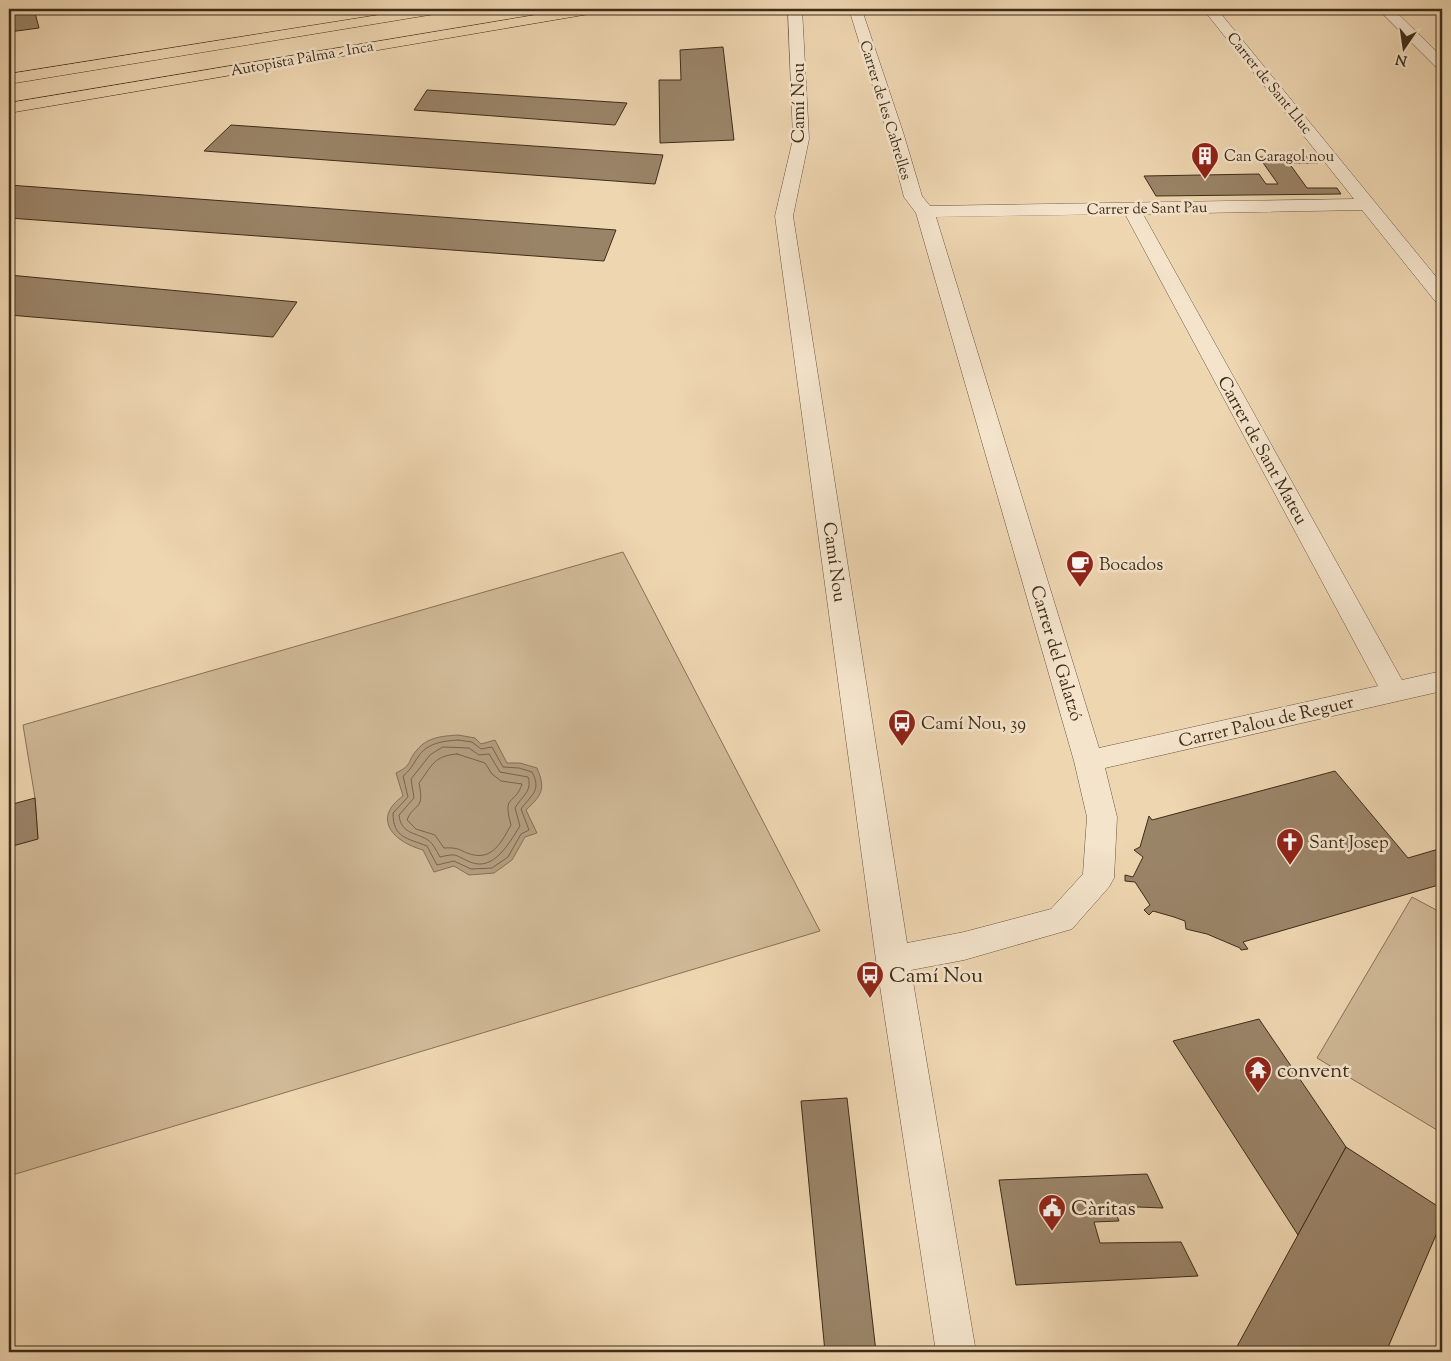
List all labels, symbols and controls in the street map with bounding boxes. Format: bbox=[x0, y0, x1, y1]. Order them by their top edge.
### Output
north arrow bbox=[1378, 22, 1428, 72]
street label: Carrer de Sant Lluc bbox=[1221, 29, 1317, 140]
street label: Autopista Palma - Inca bbox=[229, 37, 375, 82]
street label: Carrer de les Cabrelles bbox=[853, 38, 916, 183]
text: N bbox=[1394, 48, 1409, 70]
street label: Camí Nou bbox=[787, 63, 813, 143]
building icon: Can Caragol nou bbox=[1190, 141, 1220, 180]
place label: Can Caragol nou bbox=[1224, 147, 1334, 168]
street label: Carrer de Sant Pau bbox=[1087, 198, 1208, 221]
street label: Carrer de Sant Mateu bbox=[1210, 372, 1313, 530]
street label: Camí Nou bbox=[815, 521, 852, 604]
cafe icon: Bocados bbox=[1065, 549, 1095, 588]
place label: Bocados bbox=[1099, 553, 1163, 579]
street label: Carrer del Galatzó bbox=[1022, 582, 1088, 725]
street label: Carrer Palou de Reguer bbox=[1176, 690, 1357, 756]
bus stop icon: Camí Nou, 39 bbox=[887, 708, 917, 747]
place label: Camí Nou, 39 bbox=[921, 712, 1026, 738]
church icon: Sant Josep bbox=[1275, 827, 1305, 866]
place label: Sant Josep bbox=[1309, 831, 1389, 857]
bus stop icon: Camí Nou bbox=[855, 960, 885, 999]
place label: Camí Nou bbox=[889, 962, 983, 992]
temple icon: convent bbox=[1243, 1055, 1273, 1094]
place label: convent bbox=[1277, 1057, 1349, 1087]
public building icon: Càritas bbox=[1037, 1193, 1067, 1232]
place label: Càritas bbox=[1071, 1195, 1136, 1225]

